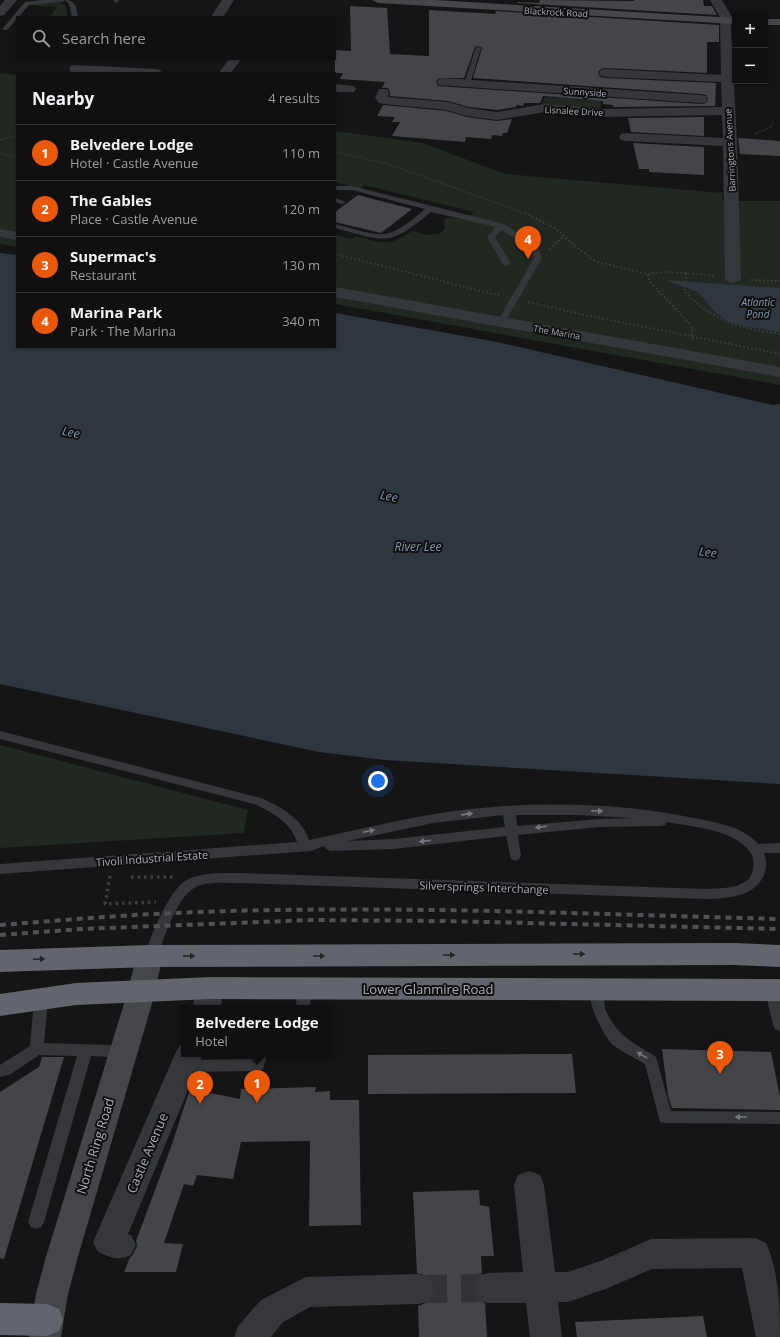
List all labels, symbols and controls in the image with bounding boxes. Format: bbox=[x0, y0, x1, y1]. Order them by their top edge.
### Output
street label: Blackrock Road bbox=[524, 4, 588, 20]
map controls bbox=[732, 12, 768, 84]
button: + bbox=[732, 12, 768, 48]
search box bbox=[16, 16, 336, 60]
icon: search bbox=[30, 27, 52, 49]
text: Search here bbox=[62, 28, 146, 48]
button: − bbox=[732, 48, 768, 84]
street label: Sunnyside bbox=[563, 84, 607, 100]
text: Nearby bbox=[32, 87, 94, 110]
text: 4 results bbox=[268, 89, 320, 107]
street label: Lisnalee Drive bbox=[544, 103, 604, 119]
street label: Barringtons Avenue bbox=[721, 108, 739, 192]
text: Belvedere Lodge bbox=[70, 134, 193, 154]
text: 1 bbox=[41, 144, 49, 162]
text: 110 m bbox=[282, 144, 320, 162]
text: Hotel · Castle Avenue bbox=[70, 154, 198, 172]
text: The Gables bbox=[70, 190, 152, 210]
text: 2 bbox=[41, 200, 49, 218]
text: 120 m bbox=[282, 200, 320, 218]
text: Place · Castle Avenue bbox=[70, 210, 197, 228]
pin: 4 bbox=[515, 226, 541, 259]
text: Supermac's bbox=[70, 246, 156, 266]
text: 3 bbox=[41, 256, 49, 274]
text: 130 m bbox=[282, 256, 320, 274]
text: Restaurant bbox=[70, 266, 137, 284]
water label: Atlantic Pond bbox=[740, 295, 775, 321]
text: Marina Park bbox=[70, 302, 162, 322]
text: 4 bbox=[41, 312, 49, 330]
text: 340 m bbox=[282, 312, 320, 330]
street label: The Marina bbox=[533, 321, 581, 343]
text: Park · The Marina bbox=[70, 322, 176, 340]
water label: Lee bbox=[61, 422, 81, 442]
water label: Lee bbox=[379, 486, 399, 506]
water label: River Lee bbox=[395, 538, 441, 555]
water label: Lee bbox=[698, 542, 718, 562]
your location bbox=[368, 771, 388, 791]
one-way arrow bbox=[591, 808, 604, 814]
one-way arrow bbox=[461, 811, 473, 817]
one-way arrow bbox=[535, 824, 547, 830]
one-way arrow bbox=[363, 828, 376, 834]
one-way arrow bbox=[419, 837, 431, 844]
street label: Tivoli Industrial Estate bbox=[95, 847, 209, 869]
street label: Silversprings Interchange bbox=[419, 877, 549, 897]
one-way arrow bbox=[573, 951, 586, 957]
one-way arrow bbox=[443, 952, 456, 958]
one-way arrow bbox=[183, 953, 196, 959]
one-way arrow bbox=[313, 953, 326, 959]
one-way arrow bbox=[33, 956, 46, 962]
street label: Lower Glanmire Road bbox=[363, 980, 493, 998]
popup bbox=[181, 1005, 333, 1057]
text: Belvedere Lodge bbox=[195, 1012, 319, 1032]
text: Hotel bbox=[195, 1032, 228, 1050]
pin: 3 bbox=[707, 1041, 733, 1074]
one-way arrow bbox=[636, 1052, 648, 1059]
pin: 1 bbox=[244, 1070, 270, 1103]
pin: 2 bbox=[187, 1071, 213, 1104]
street label: North Ring Road bbox=[72, 1096, 118, 1196]
street label: Castle Avenue bbox=[122, 1110, 172, 1196]
one-way arrow bbox=[734, 1114, 747, 1120]

